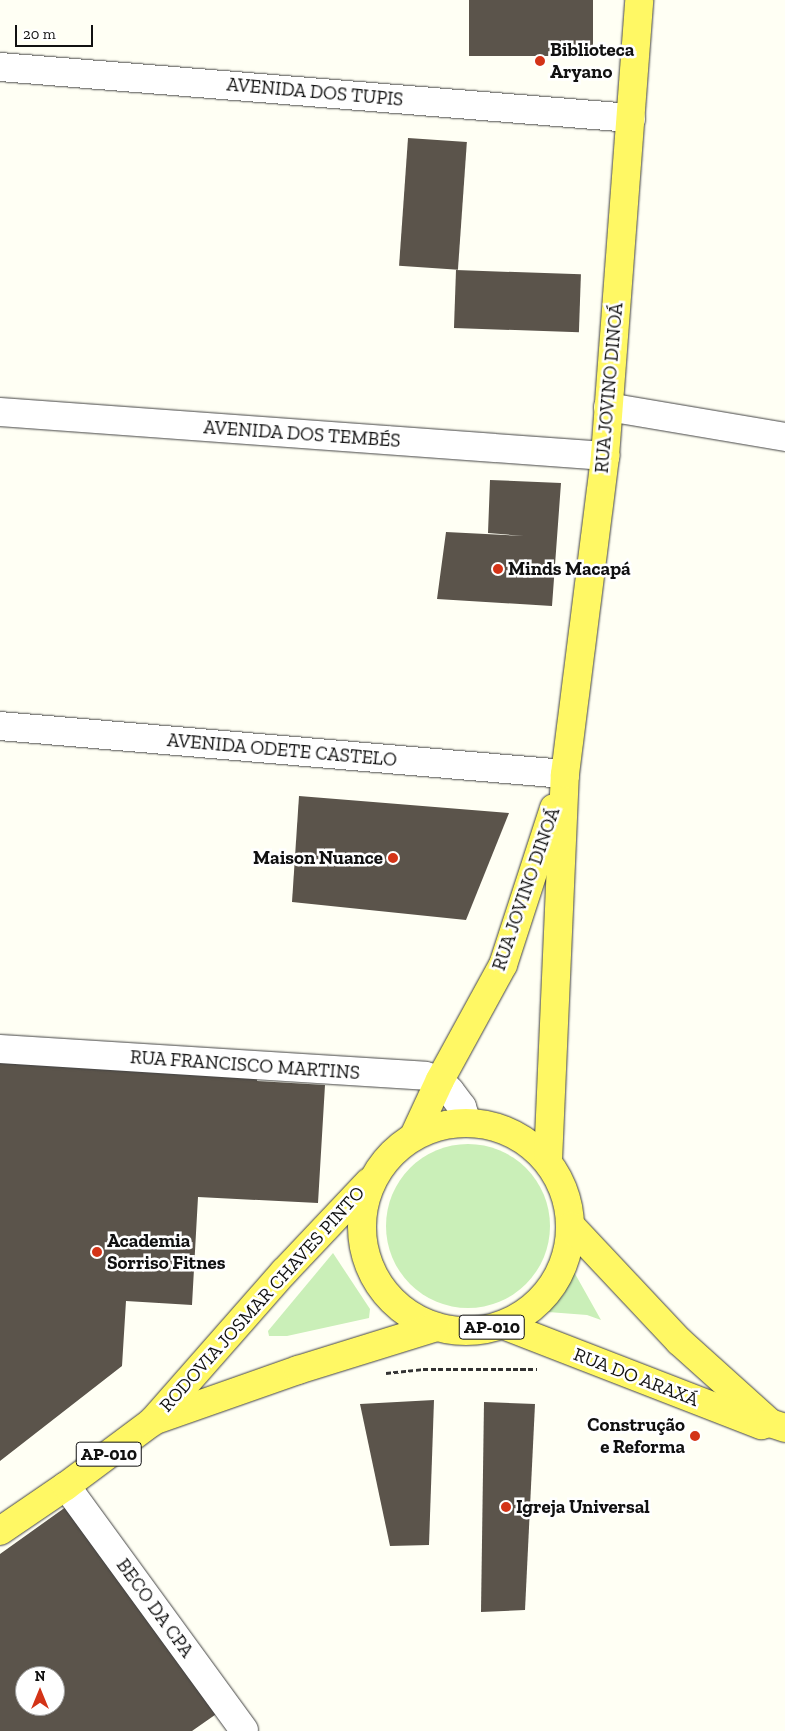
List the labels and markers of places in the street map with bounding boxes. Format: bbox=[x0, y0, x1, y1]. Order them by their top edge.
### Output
place label: Biblioteca Aryano bbox=[550, 39, 634, 83]
marker: Biblioteca Aryano bbox=[534, 55, 546, 67]
place label: Minds Macapá bbox=[508, 558, 631, 580]
marker: Minds Macapá bbox=[492, 563, 504, 575]
place label: Maison Nuance bbox=[253, 847, 383, 869]
marker: Maison Nuance bbox=[387, 852, 399, 864]
place label: Academia Sorriso Fitnes bbox=[107, 1230, 225, 1274]
marker: Academia Sorriso Fitnes bbox=[91, 1246, 103, 1258]
place label: Construção e Reforma bbox=[587, 1414, 685, 1458]
marker: Construção e Reforma bbox=[689, 1430, 701, 1442]
place label: Igreja Universal bbox=[516, 1496, 650, 1518]
marker: Igreja Universal bbox=[500, 1501, 512, 1513]

